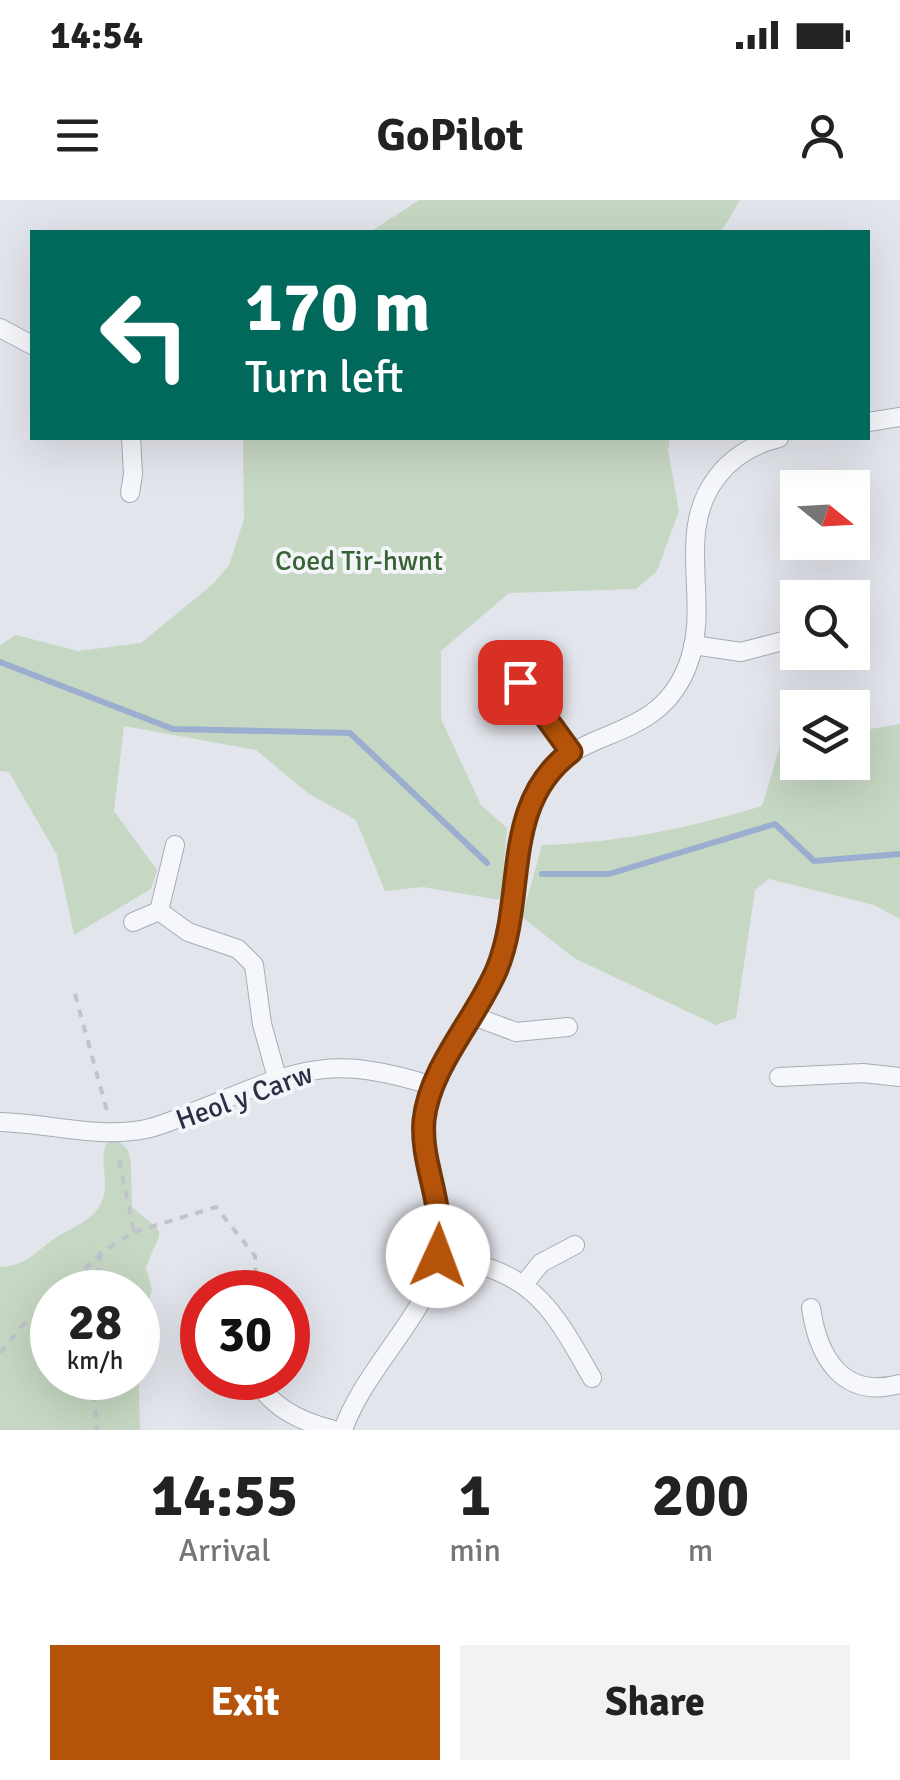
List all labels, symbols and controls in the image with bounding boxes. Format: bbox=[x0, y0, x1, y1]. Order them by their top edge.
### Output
text: 14:54 bbox=[50, 12, 143, 59]
icon: menu bbox=[50, 108, 105, 163]
text: GoPilot bbox=[377, 108, 523, 163]
icon: person bbox=[795, 108, 850, 163]
text: 170 m bbox=[245, 264, 430, 350]
icon: left bbox=[80, 270, 210, 400]
text: Turn left bbox=[245, 350, 404, 405]
north arrow bbox=[780, 470, 870, 560]
map controls bbox=[780, 470, 870, 780]
park label: Coed Tir-hwnt bbox=[275, 544, 443, 578]
button: search bbox=[780, 580, 870, 670]
pin bbox=[478, 640, 563, 725]
icon: arrive bbox=[493, 655, 548, 710]
button: layers bbox=[780, 690, 870, 780]
street label: Heol y Carw bbox=[171, 1056, 317, 1137]
position arrow bbox=[386, 1204, 490, 1308]
speed limit sign: 30 bbox=[180, 1270, 310, 1400]
text: 28 bbox=[68, 1292, 122, 1354]
text: km/h bbox=[67, 1345, 123, 1376]
text: 14:55 bbox=[151, 1459, 298, 1533]
text: 1 bbox=[459, 1459, 491, 1533]
text: 200 bbox=[652, 1459, 749, 1533]
text: Arrival bbox=[179, 1531, 271, 1570]
text: min bbox=[449, 1531, 501, 1570]
text: m bbox=[688, 1531, 713, 1570]
button: Exit bbox=[50, 1645, 440, 1760]
button: Share bbox=[460, 1645, 850, 1760]

